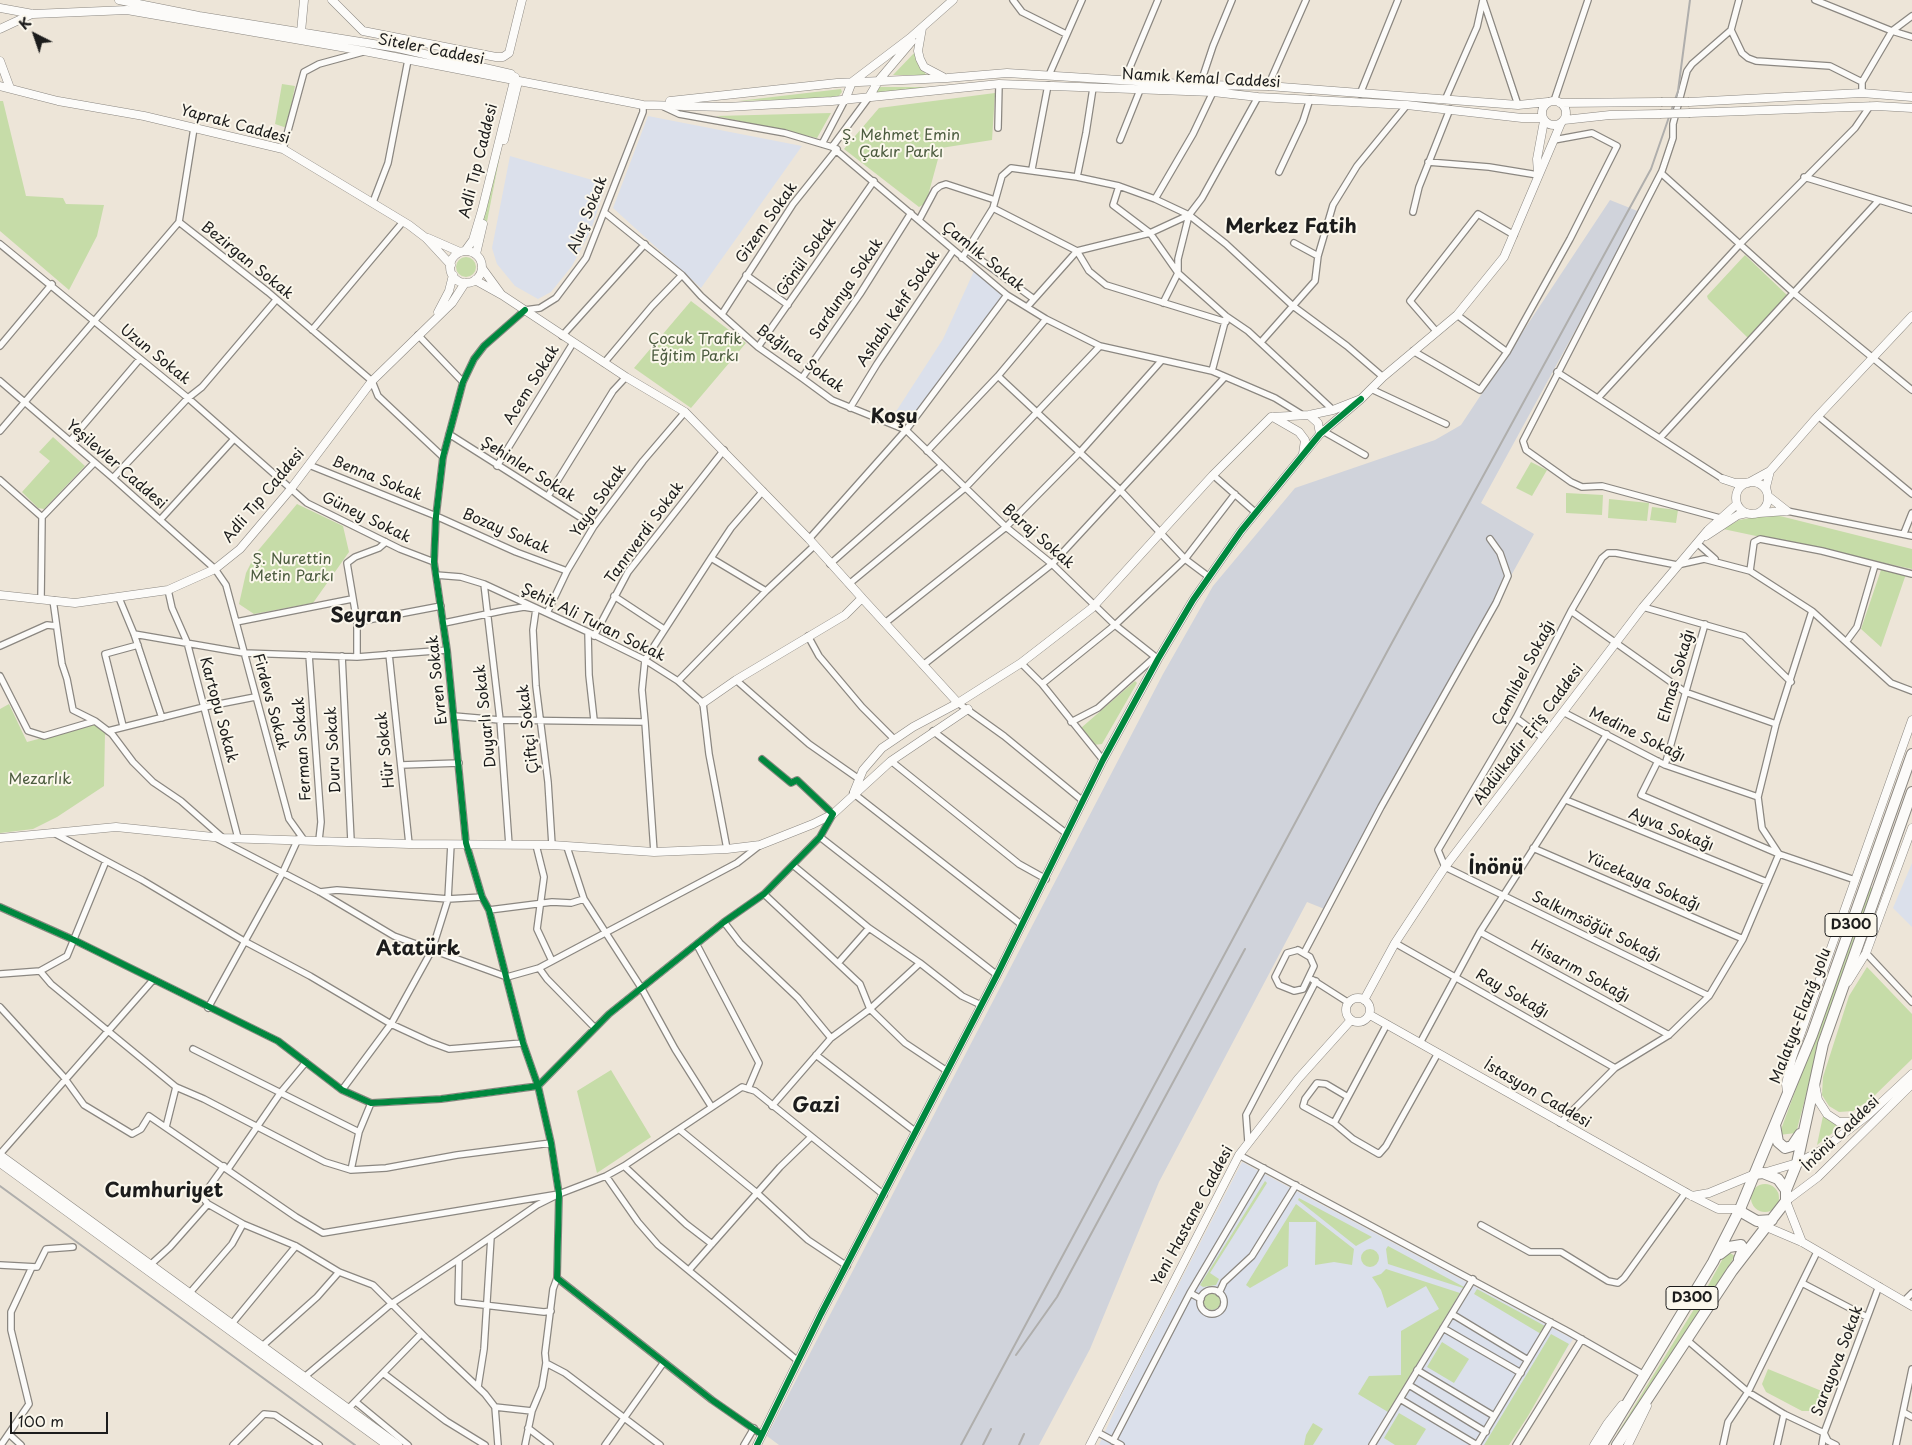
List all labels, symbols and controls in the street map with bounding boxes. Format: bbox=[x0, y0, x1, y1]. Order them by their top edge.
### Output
north arrow bbox=[10, 10, 60, 60]
text: K bbox=[14, 12, 36, 35]
street label: Siteler Caddesi bbox=[376, 31, 486, 69]
street label: Namık Kemal Caddesi bbox=[1121, 66, 1281, 92]
street label: Yaprak Caddesi bbox=[178, 102, 292, 148]
street label: Adli Tıp Caddesi bbox=[456, 102, 502, 220]
park label: Ş. Mehmet Emin Çakır Parkı bbox=[842, 127, 960, 162]
street label: Aluç Sokak bbox=[564, 174, 612, 256]
street label: Gizem Sokak bbox=[732, 179, 802, 267]
street label: Gönül Sokak bbox=[773, 214, 841, 300]
district label: Merkez Fatih bbox=[1225, 215, 1357, 239]
street label: Bezirgan Sokak bbox=[197, 218, 297, 304]
street label: Çamlık Sokak bbox=[938, 218, 1028, 296]
street label: Sardunya Sokak bbox=[807, 235, 887, 343]
street label: Ashabı Kehf Sokak bbox=[854, 248, 944, 370]
street label: Uzun Sokak bbox=[116, 321, 194, 389]
street label: Bağlıca Sokak bbox=[752, 321, 848, 397]
park label: Çocuk Trafik Eğitim Parkı bbox=[648, 331, 742, 366]
street label: Acem Sokak bbox=[500, 342, 564, 428]
district label: Koşu bbox=[870, 405, 918, 429]
street label: Yeşilevler Caddesi bbox=[62, 417, 170, 513]
street label: Şehinler Sokak bbox=[477, 434, 579, 506]
street label: Adli Tıp Caddesi bbox=[219, 445, 309, 547]
street label: Benna Sokak bbox=[329, 453, 425, 505]
street label: Yaya Sokak bbox=[567, 461, 631, 541]
street label: Tanrıverdi Sokak bbox=[602, 478, 688, 588]
street label: Güney Sokak bbox=[319, 489, 413, 547]
street label: Baraj Sokak bbox=[998, 501, 1078, 573]
street label: Bozay Sokak bbox=[460, 506, 552, 558]
park label: Ş. Nurettin Metin Parkı bbox=[250, 551, 334, 586]
street label: Şehit Ali Turan Sokak bbox=[518, 580, 668, 666]
district label: Seyran bbox=[330, 604, 402, 628]
street label: Çamlıbel Sokağı bbox=[1489, 617, 1559, 729]
street label: Elmas Sokağı bbox=[1655, 627, 1699, 725]
street label: Evren Sokak bbox=[424, 634, 452, 726]
street label: Firdevs Sokak bbox=[248, 652, 292, 752]
street label: Kartopu Sokak bbox=[195, 655, 241, 765]
street label: Abdülkadir Eriş Caddesi bbox=[1470, 661, 1588, 809]
street label: Duyarlı Sokak bbox=[472, 664, 500, 768]
street label: Çiftçi Sokak bbox=[515, 683, 543, 775]
street label: Ferman Sokak bbox=[290, 696, 316, 802]
street label: Medine Sokağı bbox=[1586, 704, 1688, 766]
street label: Duru Sokak bbox=[323, 706, 345, 794]
street label: Hür Sokak bbox=[373, 711, 399, 789]
park label: Mezarlık bbox=[8, 771, 72, 789]
street label: Ayva Sokağı bbox=[1626, 805, 1716, 855]
street label: Yücekaya Sokağı bbox=[1583, 849, 1703, 915]
district label: İnönü bbox=[1469, 856, 1523, 880]
street label: Salkımsöğüt Sokağı bbox=[1528, 888, 1664, 966]
road number: D300 bbox=[1825, 914, 1877, 936]
district label: Atatürk bbox=[376, 937, 460, 961]
street label: Hisarım Sokağı bbox=[1527, 937, 1633, 1007]
street label: Malatya-Elazığ yolu bbox=[1767, 946, 1835, 1086]
street label: Ray Sokağı bbox=[1472, 966, 1552, 1022]
street label: İstasyon Caddesi bbox=[1480, 1056, 1594, 1132]
street label: İnönü Caddesi bbox=[1799, 1093, 1883, 1175]
district label: Gazi bbox=[792, 1094, 840, 1118]
street label: Yeni Hastane Caddesi bbox=[1148, 1143, 1238, 1289]
district label: Cumhuriyet bbox=[105, 1179, 223, 1203]
road number: D300 bbox=[1666, 1286, 1718, 1310]
street label: Sarayova Sokak bbox=[1809, 1303, 1867, 1419]
scale bar bbox=[12, 1402, 110, 1434]
text: 100 m bbox=[18, 1409, 64, 1432]

